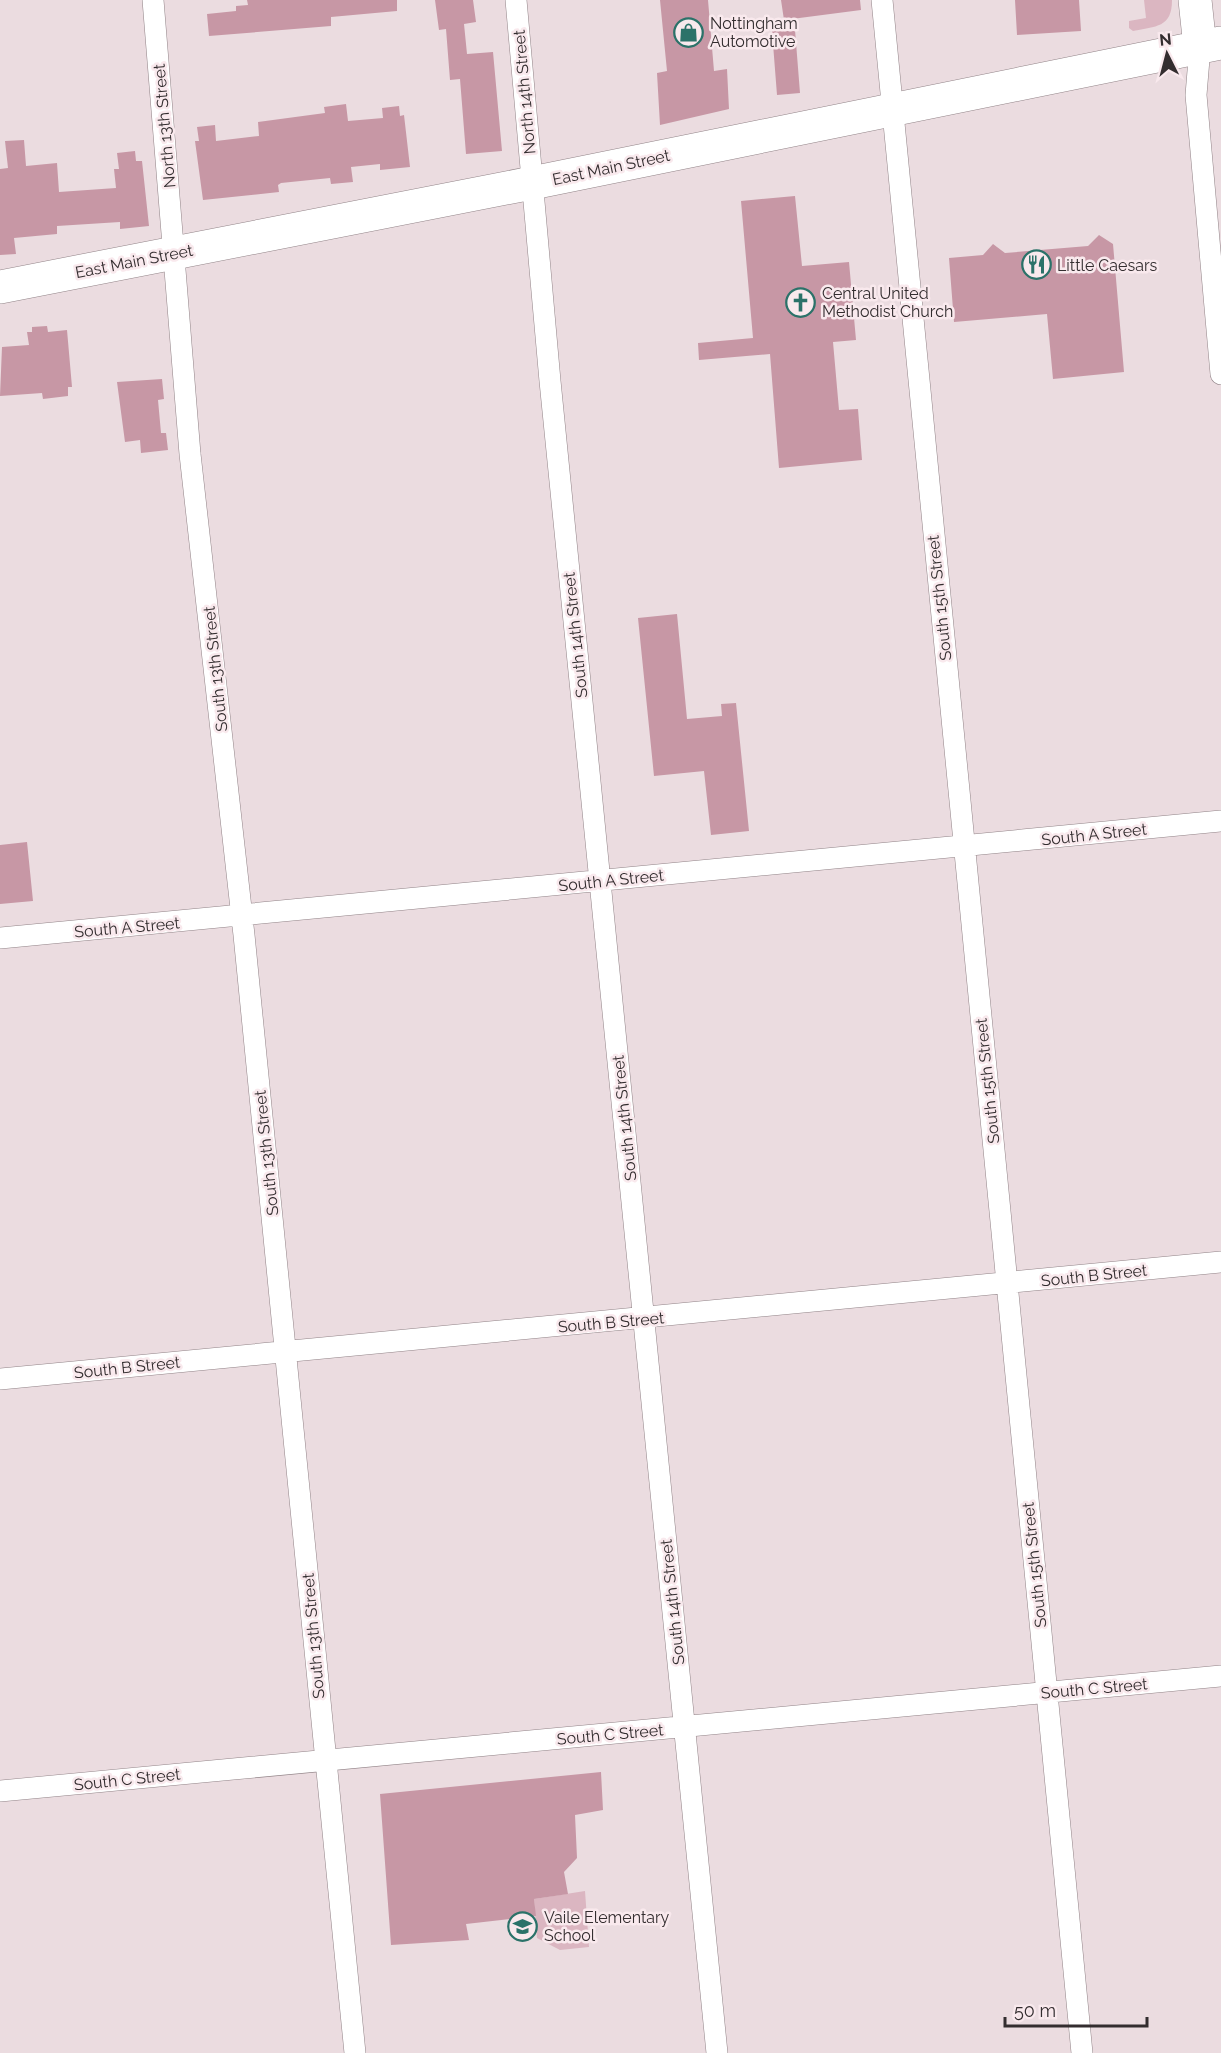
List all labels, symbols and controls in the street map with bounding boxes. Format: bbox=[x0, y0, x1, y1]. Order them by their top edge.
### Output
place label: Nottingham Automotive bbox=[710, 14, 798, 51]
shop icon: Nottingham Automotive bbox=[673, 16, 705, 48]
north arrow bbox=[1137, 24, 1197, 84]
street label: North 14th Street bbox=[510, 28, 539, 155]
text: N bbox=[1158, 29, 1173, 50]
street label: North 13th Street bbox=[150, 62, 179, 189]
street label: East Main Street bbox=[551, 146, 672, 189]
street label: East Main Street bbox=[74, 241, 195, 282]
restaurant icon: Little Caesars bbox=[1020, 249, 1052, 281]
place label: Little Caesars bbox=[1057, 256, 1158, 275]
place label: Central United Methodist Church bbox=[822, 284, 953, 321]
church icon: Central United Methodist Church bbox=[785, 286, 817, 318]
street label: South 15th Street bbox=[923, 534, 956, 662]
street label: South 14th Street bbox=[559, 571, 592, 699]
street label: South 13th Street bbox=[199, 605, 232, 733]
street label: South A Street bbox=[1040, 819, 1148, 849]
street label: South A Street bbox=[557, 865, 665, 895]
street label: South A Street bbox=[74, 913, 181, 942]
street label: South 15th Street bbox=[971, 1017, 1004, 1145]
street label: South 14th Street bbox=[608, 1054, 641, 1182]
street label: South 13th Street bbox=[250, 1089, 283, 1217]
street label: South B Street bbox=[1040, 1260, 1149, 1291]
street label: South B Street bbox=[557, 1308, 666, 1337]
street label: South B Street bbox=[73, 1352, 182, 1383]
street label: South 15th Street bbox=[1018, 1501, 1051, 1629]
street label: South 14th Street bbox=[656, 1538, 689, 1666]
street label: South 13th Street bbox=[298, 1572, 328, 1700]
street label: South C Street bbox=[1040, 1674, 1149, 1703]
street label: South C Street bbox=[556, 1720, 665, 1749]
street label: South C Street bbox=[73, 1764, 182, 1795]
place label: Vaile Elementary School bbox=[544, 1908, 670, 1945]
school or university icon: Vaile Elementary School bbox=[507, 1910, 539, 1942]
scale bar bbox=[1005, 1990, 1148, 2028]
text: 50 m bbox=[1014, 2000, 1056, 2021]

